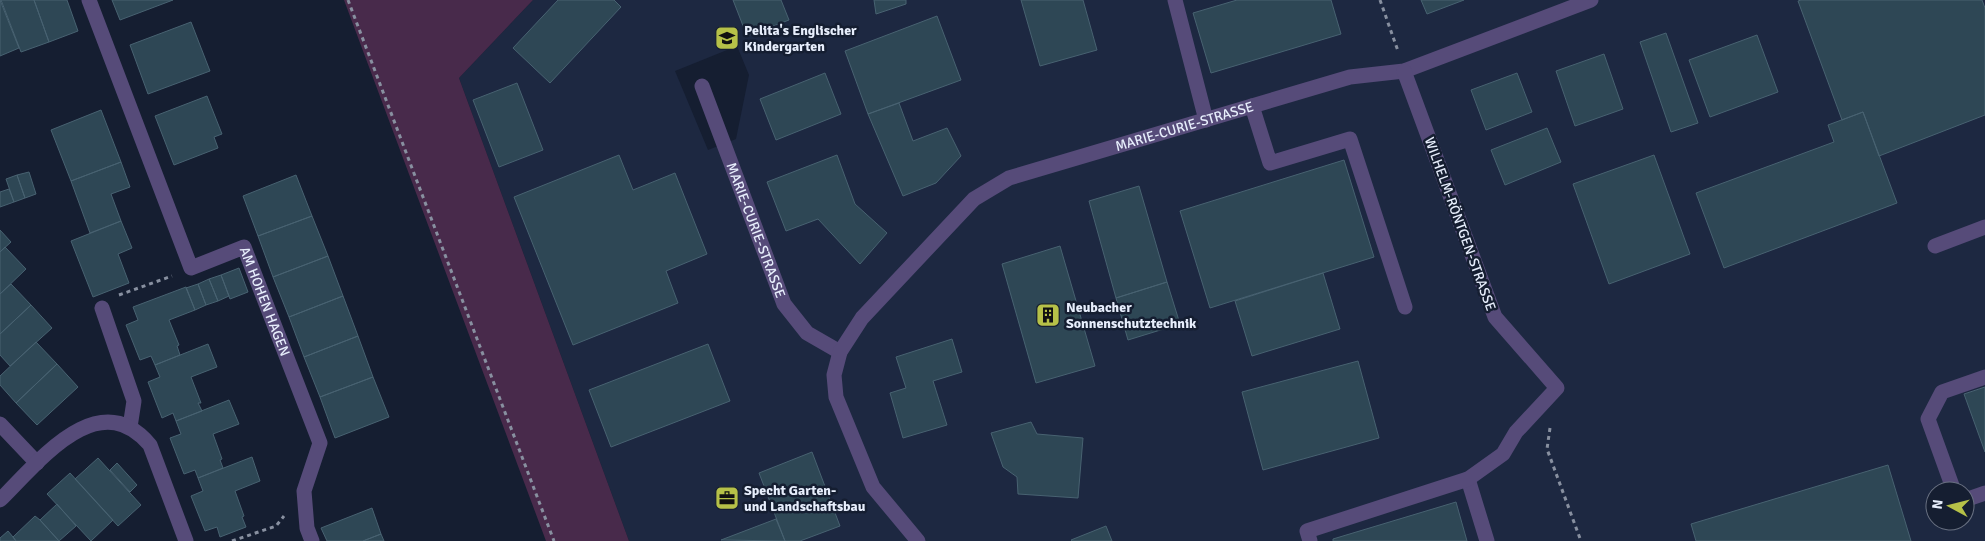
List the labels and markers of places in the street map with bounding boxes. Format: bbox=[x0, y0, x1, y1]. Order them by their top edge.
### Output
place label: Pelita's Englischer Kindergarten bbox=[744, 22, 857, 55]
school or university icon: Pelita's Englischer Kindergarten bbox=[714, 25, 740, 51]
place label: Neubacher Sonnenschutztechnik bbox=[1066, 299, 1197, 332]
building icon: Neubacher Sonnenschutztechnik bbox=[1035, 302, 1061, 328]
place label: Specht Garten- und Landschaftsbau bbox=[744, 482, 866, 515]
office icon: Specht Garten- und Landschaftsbau bbox=[714, 485, 740, 511]

